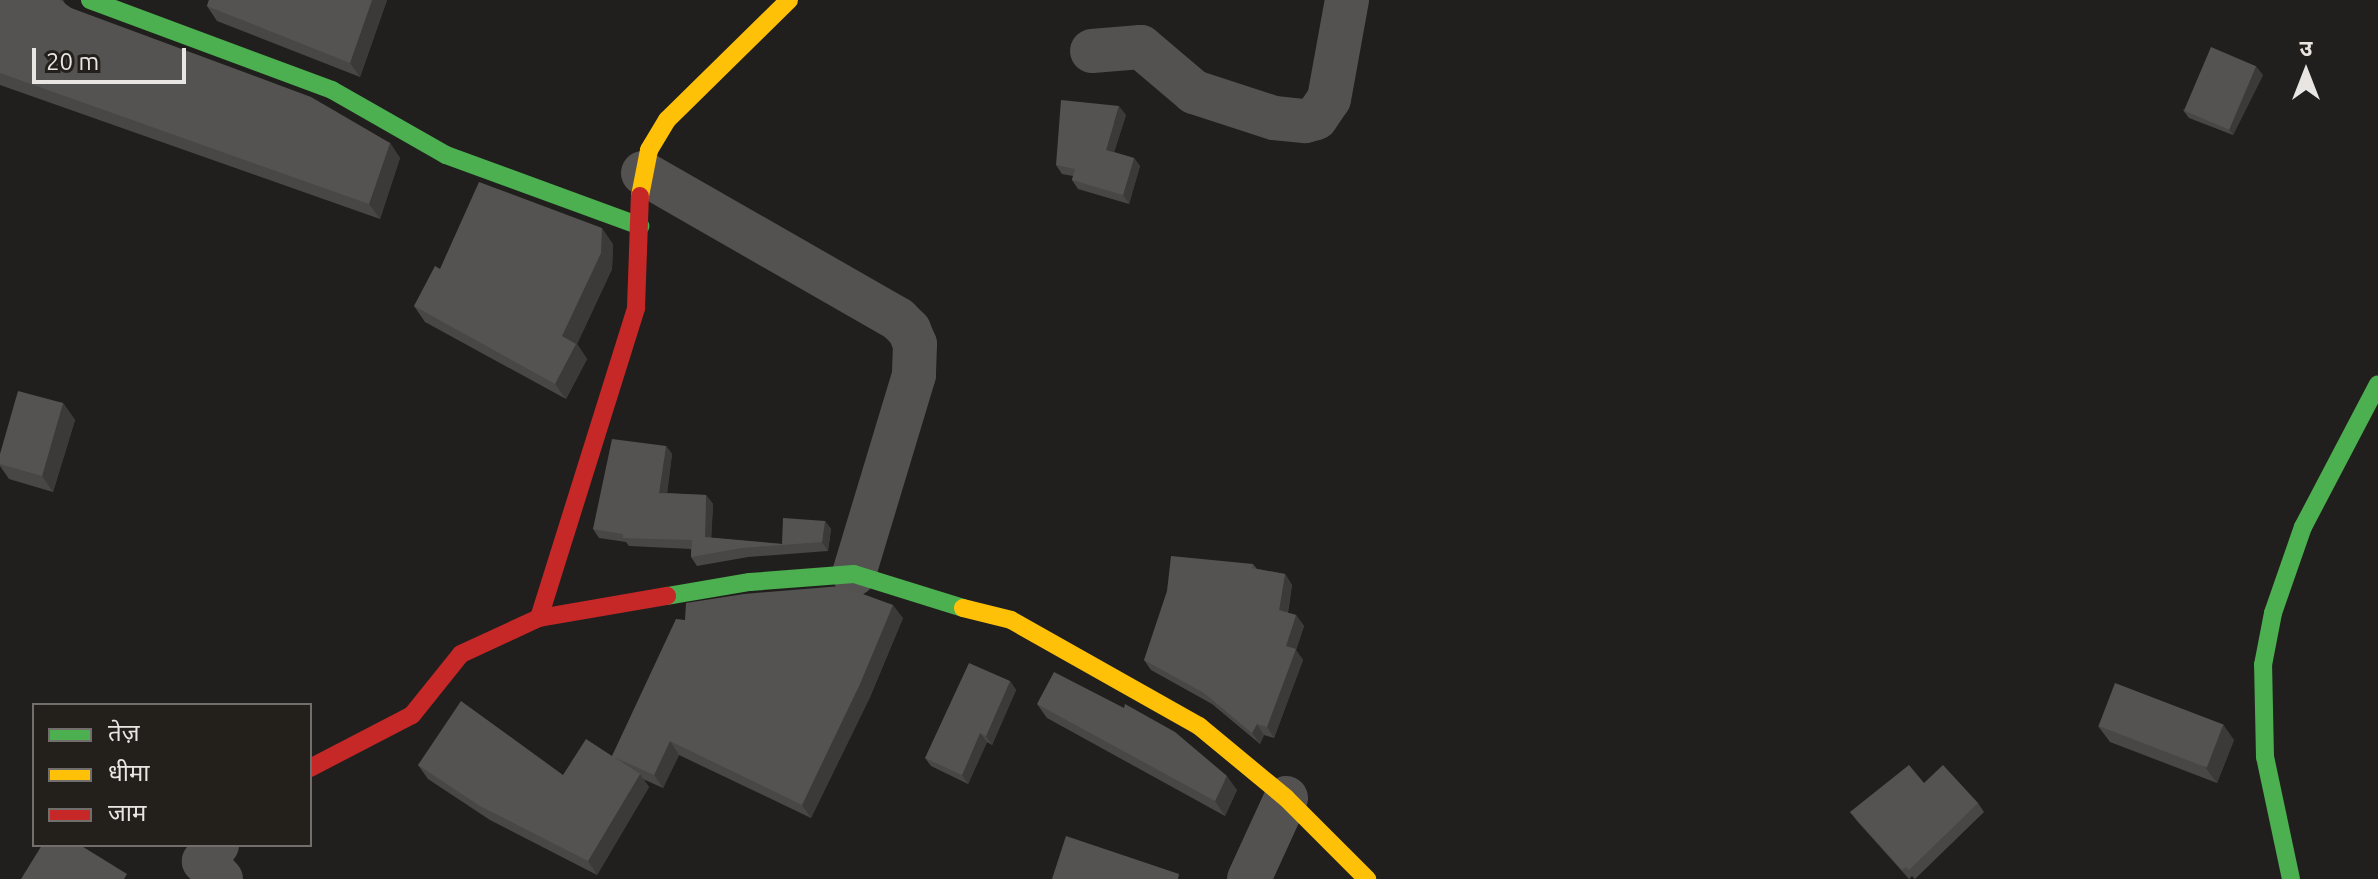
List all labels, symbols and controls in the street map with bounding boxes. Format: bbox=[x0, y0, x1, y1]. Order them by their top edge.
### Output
scale bar bbox=[36, 32, 190, 82]
north arrow bbox=[2266, 32, 2346, 112]
text: उ bbox=[2300, 35, 2312, 60]
text: 20 m bbox=[46, 48, 99, 75]
legend bbox=[32, 703, 312, 847]
text: तेज़ bbox=[108, 719, 140, 746]
text: धीमा bbox=[108, 759, 150, 786]
text: जाम bbox=[108, 799, 146, 826]

